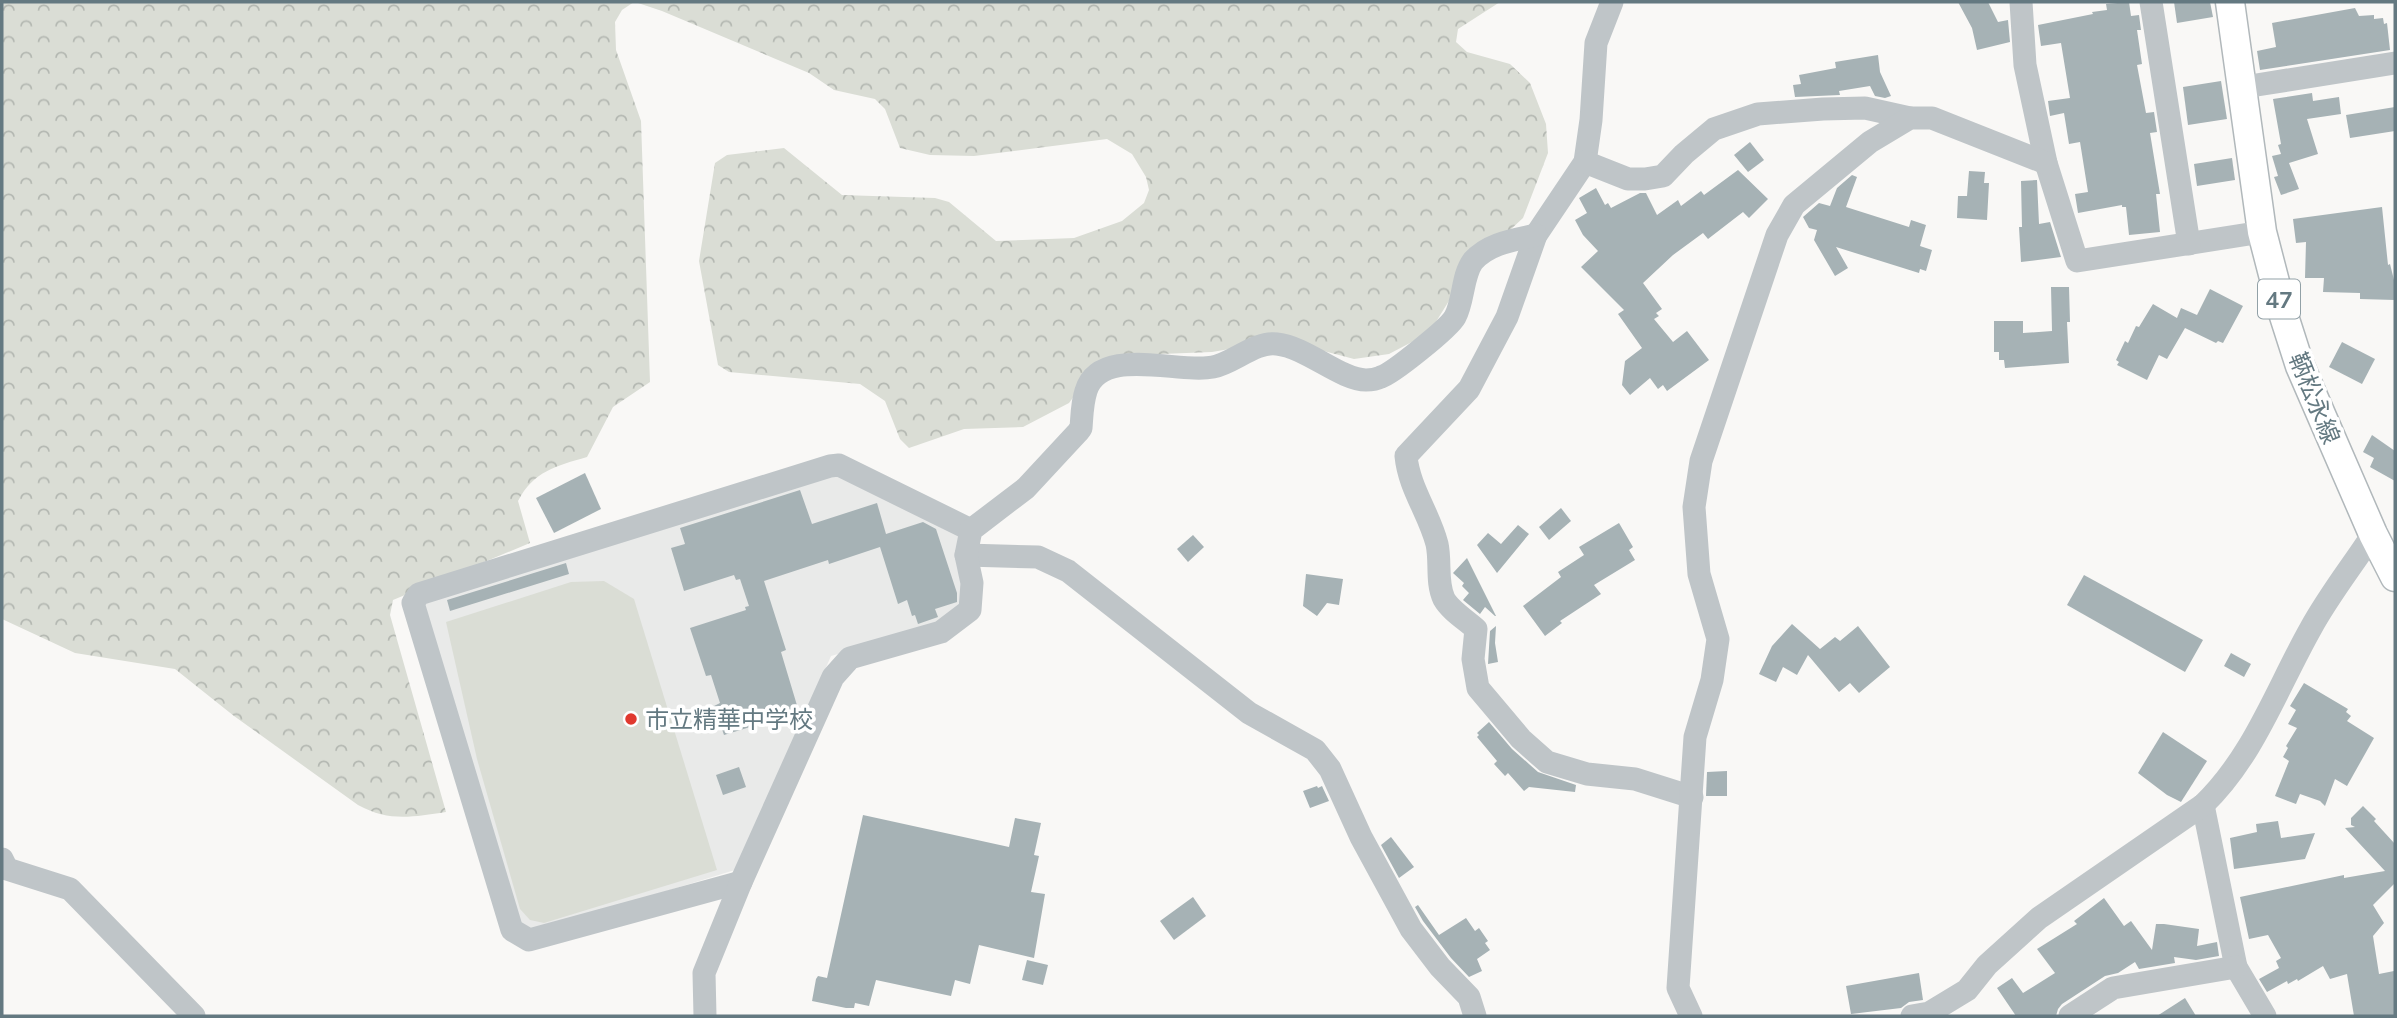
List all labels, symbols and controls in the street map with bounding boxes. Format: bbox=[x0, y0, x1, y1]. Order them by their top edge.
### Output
road number: 47 bbox=[2258, 280, 2300, 318]
street label: 鞆松永線 bbox=[2283, 348, 2347, 448]
place label: 市立精華中学校 bbox=[645, 704, 813, 734]
marker: 市立精華中学校 bbox=[623, 711, 639, 727]

